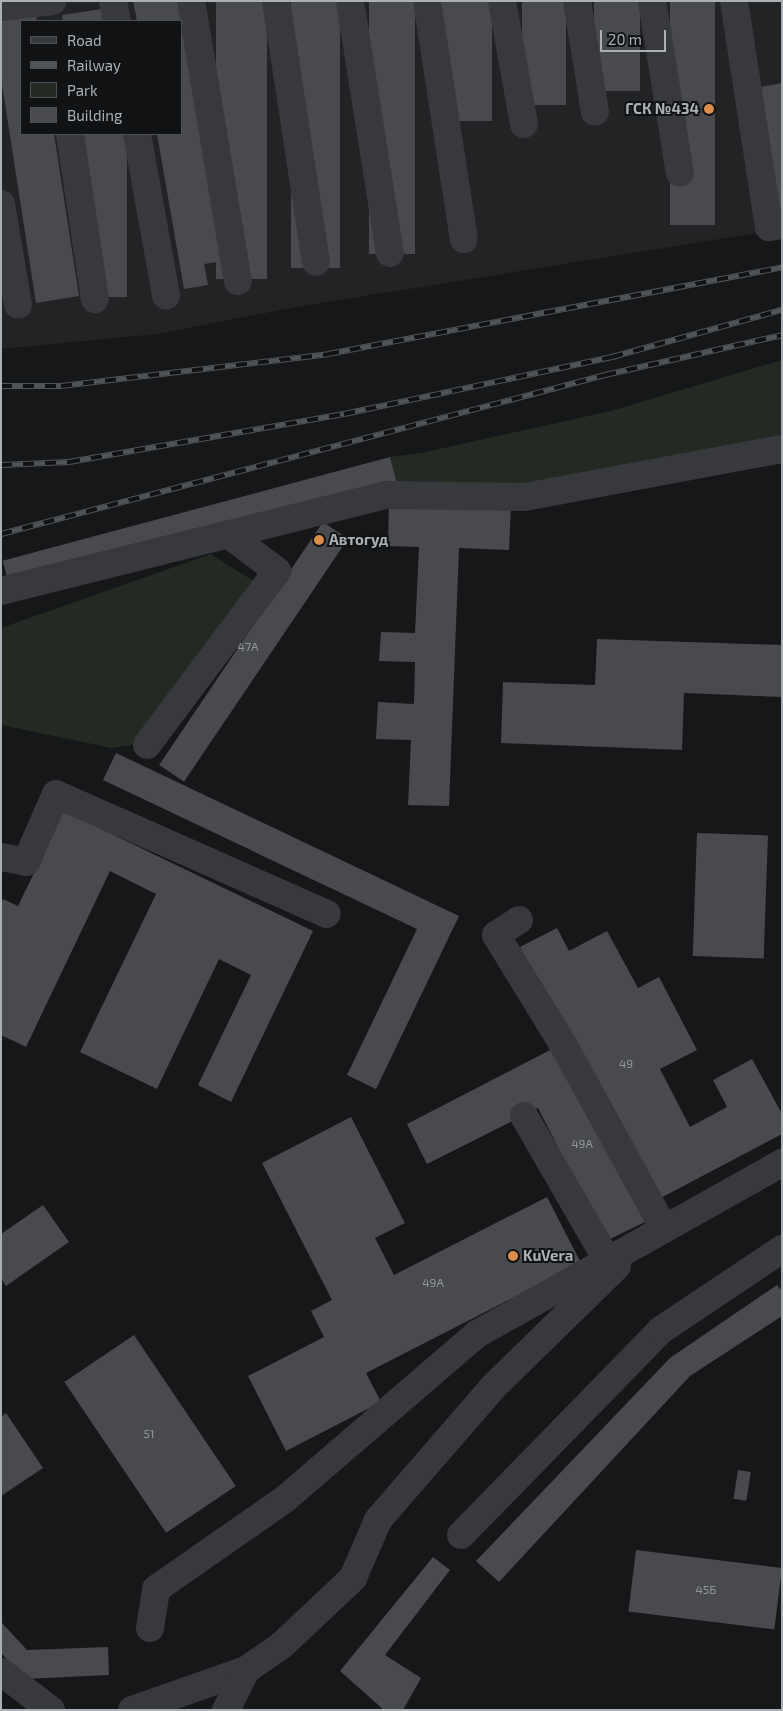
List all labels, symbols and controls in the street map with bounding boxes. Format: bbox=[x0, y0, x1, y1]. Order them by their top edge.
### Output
legend bbox=[20, 20, 182, 135]
scale bar bbox=[603, 20, 669, 52]
text: 20 m bbox=[608, 30, 642, 48]
text: Road bbox=[67, 31, 102, 49]
text: Railway bbox=[67, 56, 121, 74]
text: Park bbox=[67, 81, 98, 99]
place label: ГСК №434 bbox=[625, 100, 699, 118]
marker: ГСК №434 bbox=[703, 103, 715, 115]
text: Building bbox=[67, 106, 122, 124]
place label: Автогуд bbox=[329, 531, 388, 549]
marker: Автогуд bbox=[313, 534, 325, 546]
house number: 47А bbox=[238, 640, 258, 654]
house number: 49 bbox=[619, 1057, 633, 1071]
house number: 49А bbox=[571, 1137, 593, 1151]
place label: KuVera bbox=[523, 1247, 573, 1265]
marker: KuVera bbox=[507, 1250, 519, 1262]
house number: 49А bbox=[422, 1276, 444, 1290]
house number: 51 bbox=[143, 1427, 155, 1441]
house number: 45Б bbox=[696, 1583, 716, 1597]

